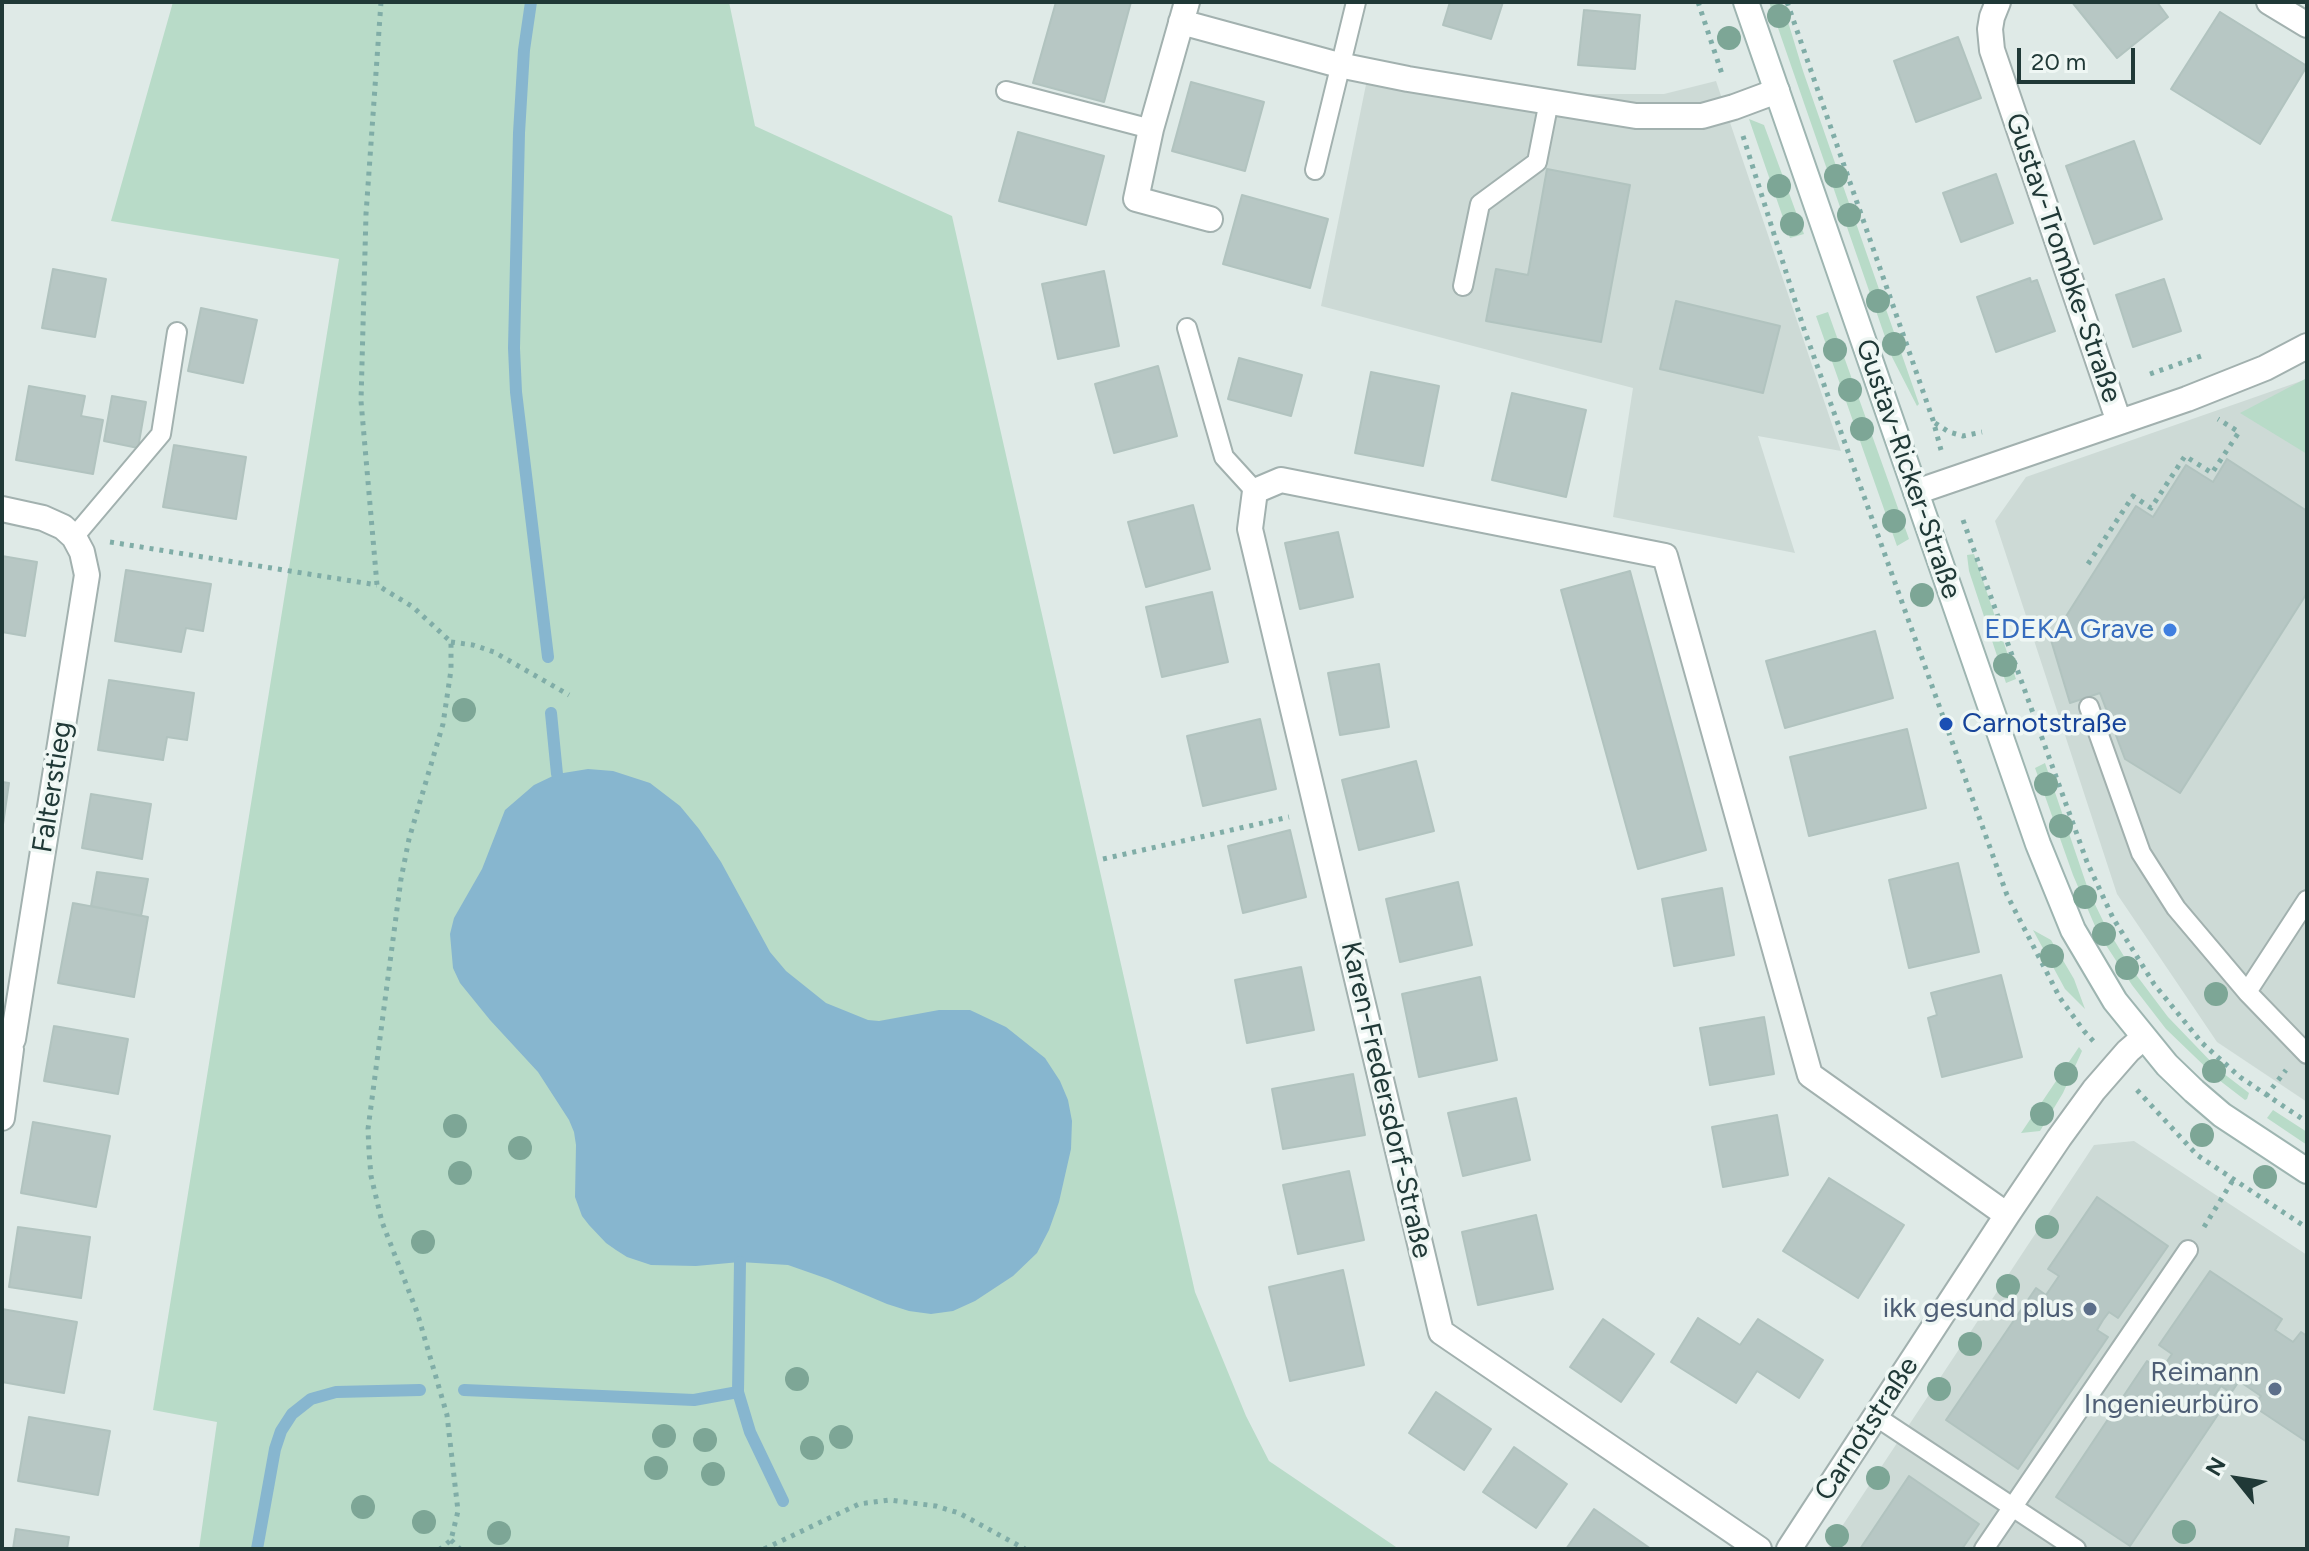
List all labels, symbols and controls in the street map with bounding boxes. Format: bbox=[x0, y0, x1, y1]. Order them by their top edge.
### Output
scale bar bbox=[2021, 32, 2139, 82]
text: 20 m bbox=[2031, 47, 2086, 76]
street label: Gustav-Trombke-Straße bbox=[1998, 109, 2128, 407]
street label: Gustav-Ricker-Straße bbox=[1848, 335, 1968, 603]
place label: EDEKA Grave bbox=[1984, 613, 2154, 647]
marker: EDEKA Grave bbox=[2161, 621, 2179, 639]
place label: Carnotstraße bbox=[1962, 707, 2127, 741]
marker: Carnotstraße bbox=[1937, 715, 1955, 733]
street label: Falterstieg bbox=[26, 719, 80, 855]
street label: Karen-Fredersdorf-Straße bbox=[1333, 938, 1439, 1262]
place label: ikk gesund plus bbox=[1883, 1292, 2074, 1326]
marker: ikk gesund plus bbox=[2081, 1300, 2099, 1318]
street label: Carnotstraße bbox=[1808, 1351, 1926, 1507]
place label: Reimann Ingenieurbüro bbox=[2084, 1356, 2259, 1422]
marker: Reimann Ingenieurbüro bbox=[2266, 1380, 2284, 1398]
north arrow bbox=[2197, 1439, 2277, 1519]
text: N bbox=[2200, 1453, 2232, 1481]

